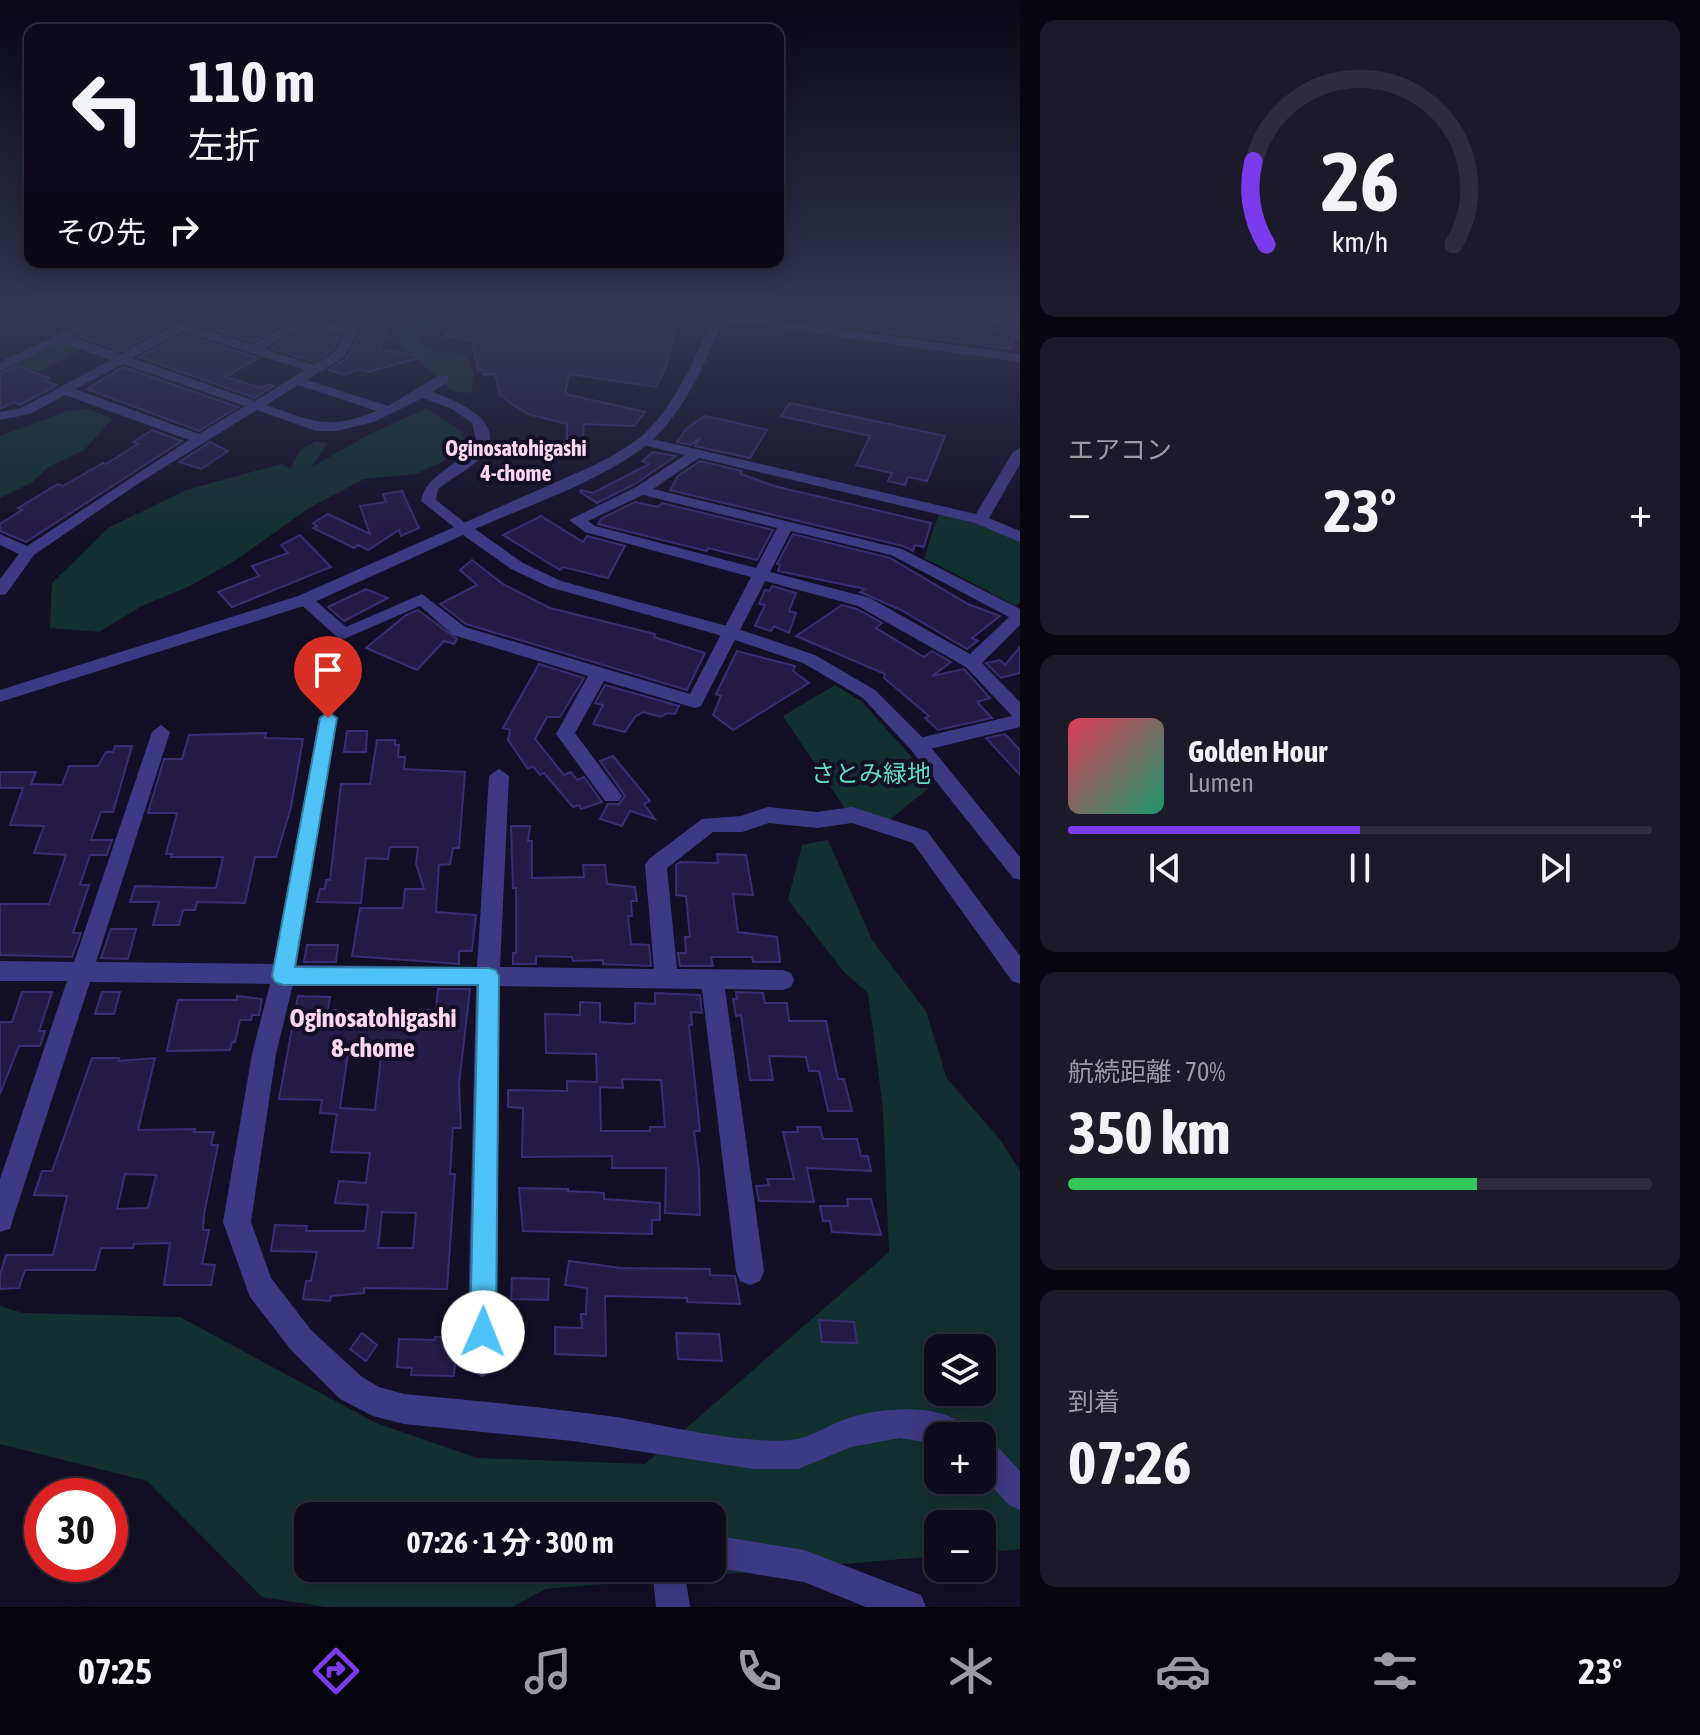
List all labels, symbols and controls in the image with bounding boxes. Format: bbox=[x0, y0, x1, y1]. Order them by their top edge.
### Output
text: 110 m bbox=[188, 50, 315, 114]
icon: left bbox=[56, 56, 160, 160]
text: 左折 bbox=[188, 124, 260, 166]
text: 26 bbox=[1321, 132, 1399, 228]
icon: right bbox=[162, 208, 206, 252]
text: その先 bbox=[56, 215, 146, 249]
text: km/h bbox=[1332, 225, 1388, 258]
district label: Oginosatohigashi 4-chome bbox=[445, 435, 587, 486]
text: エアコン bbox=[1068, 435, 1172, 465]
text: 23° bbox=[1324, 476, 1396, 545]
text: − bbox=[1068, 486, 1091, 536]
text: + bbox=[1629, 486, 1652, 536]
pin bbox=[294, 636, 362, 718]
icon: arrive bbox=[306, 648, 350, 692]
text: Golden Hour bbox=[1188, 734, 1327, 768]
park label: さとみ緑地 bbox=[811, 760, 931, 787]
text: Lumen bbox=[1188, 768, 1254, 798]
icon: previous bbox=[1143, 846, 1187, 890]
icon: pause bbox=[1338, 846, 1382, 890]
icon: next bbox=[1533, 846, 1577, 890]
district label: Oginosatohigashi 8-chome bbox=[290, 1003, 457, 1063]
text: 航続距離 · 70% bbox=[1068, 1057, 1225, 1087]
text: 350 km bbox=[1068, 1098, 1230, 1167]
position arrow bbox=[441, 1290, 525, 1374]
map controls bbox=[924, 1334, 996, 1582]
button: layers bbox=[924, 1334, 996, 1406]
text: 到着 bbox=[1068, 1387, 1120, 1417]
button: + bbox=[924, 1422, 996, 1494]
text: 07:26 bbox=[1068, 1428, 1191, 1497]
speed limit sign: 30 bbox=[24, 1478, 128, 1582]
button: − bbox=[924, 1510, 996, 1582]
text: 07:26 · 1 分 · 300 m bbox=[406, 1525, 614, 1559]
icon: directions bbox=[308, 1643, 364, 1699]
icon: music bbox=[520, 1643, 576, 1699]
icon: phone bbox=[731, 1643, 787, 1699]
icon: climate bbox=[943, 1643, 999, 1699]
icon: car bbox=[1155, 1643, 1211, 1699]
icon: filters bbox=[1367, 1643, 1423, 1699]
text: 07:25 bbox=[78, 1650, 152, 1692]
text: 23° bbox=[1578, 1650, 1622, 1692]

